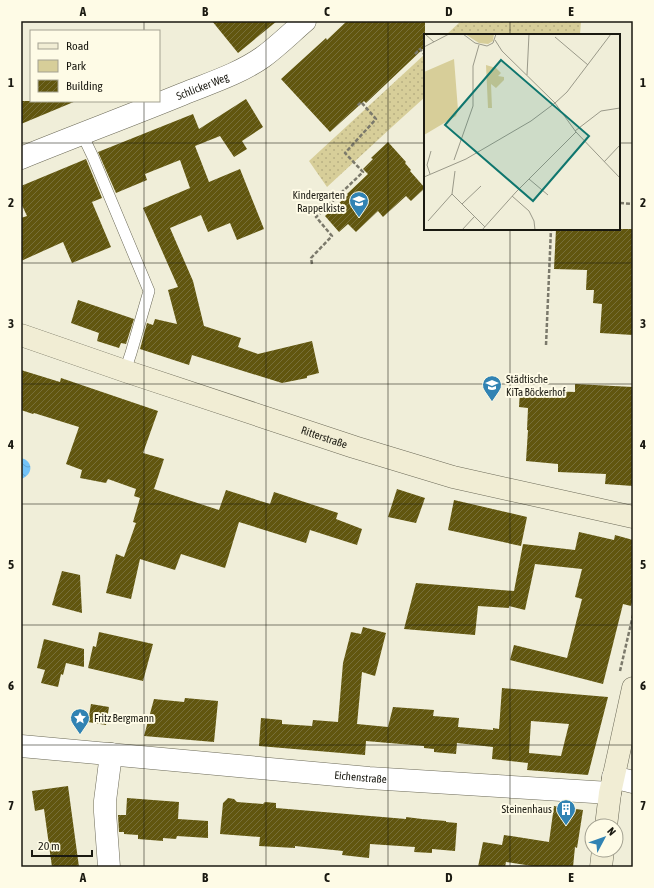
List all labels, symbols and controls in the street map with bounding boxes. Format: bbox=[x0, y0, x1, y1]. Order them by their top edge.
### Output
text: A bbox=[79, 4, 87, 19]
text: B bbox=[202, 4, 209, 19]
text: C bbox=[324, 4, 330, 19]
text: D bbox=[445, 4, 453, 19]
text: E bbox=[568, 4, 574, 19]
legend bbox=[30, 30, 160, 102]
inset map bbox=[424, 34, 620, 230]
text: Road bbox=[66, 39, 89, 53]
text: Park bbox=[66, 59, 87, 73]
street label: Schlicker Weg bbox=[174, 70, 231, 102]
text: 1 bbox=[8, 75, 14, 90]
text: 1 bbox=[640, 75, 646, 90]
text: Building bbox=[66, 79, 104, 93]
place label: Kindergarten Rappelkiste bbox=[292, 189, 345, 214]
school or university icon: Kindergarten Rappelkiste bbox=[348, 190, 370, 218]
text: 2 bbox=[8, 195, 14, 210]
text: 2 bbox=[640, 195, 646, 210]
text: 3 bbox=[8, 316, 14, 331]
text: 3 bbox=[640, 316, 646, 331]
place label: Städtische KiTa Böckerhof bbox=[506, 373, 565, 398]
school or university icon: Städtische KiTa Böckerhof bbox=[481, 374, 503, 402]
street label: Ritterstraße bbox=[300, 424, 349, 450]
text: 4 bbox=[7, 437, 14, 452]
text: 4 bbox=[639, 437, 646, 452]
text: 5 bbox=[8, 557, 14, 572]
text: 5 bbox=[640, 557, 646, 572]
text: 6 bbox=[8, 678, 14, 693]
text: 6 bbox=[640, 678, 646, 693]
place icon: Fritz Bergmann bbox=[69, 707, 91, 735]
place label: Fritz Bergmann bbox=[94, 712, 154, 724]
street label: Eichenstraße bbox=[334, 769, 387, 785]
text: 7 bbox=[8, 798, 14, 813]
building icon: Steinenhaus bbox=[555, 798, 577, 826]
text: 7 bbox=[640, 798, 646, 813]
place label: Steinenhaus bbox=[501, 803, 552, 815]
north arrow bbox=[584, 818, 624, 858]
text: N bbox=[605, 825, 618, 838]
scale bar bbox=[32, 832, 92, 858]
text: 20 m bbox=[38, 839, 60, 853]
text: A bbox=[79, 870, 87, 885]
text: B bbox=[202, 870, 209, 885]
text: C bbox=[324, 870, 330, 885]
text: D bbox=[445, 870, 453, 885]
text: E bbox=[568, 870, 574, 885]

